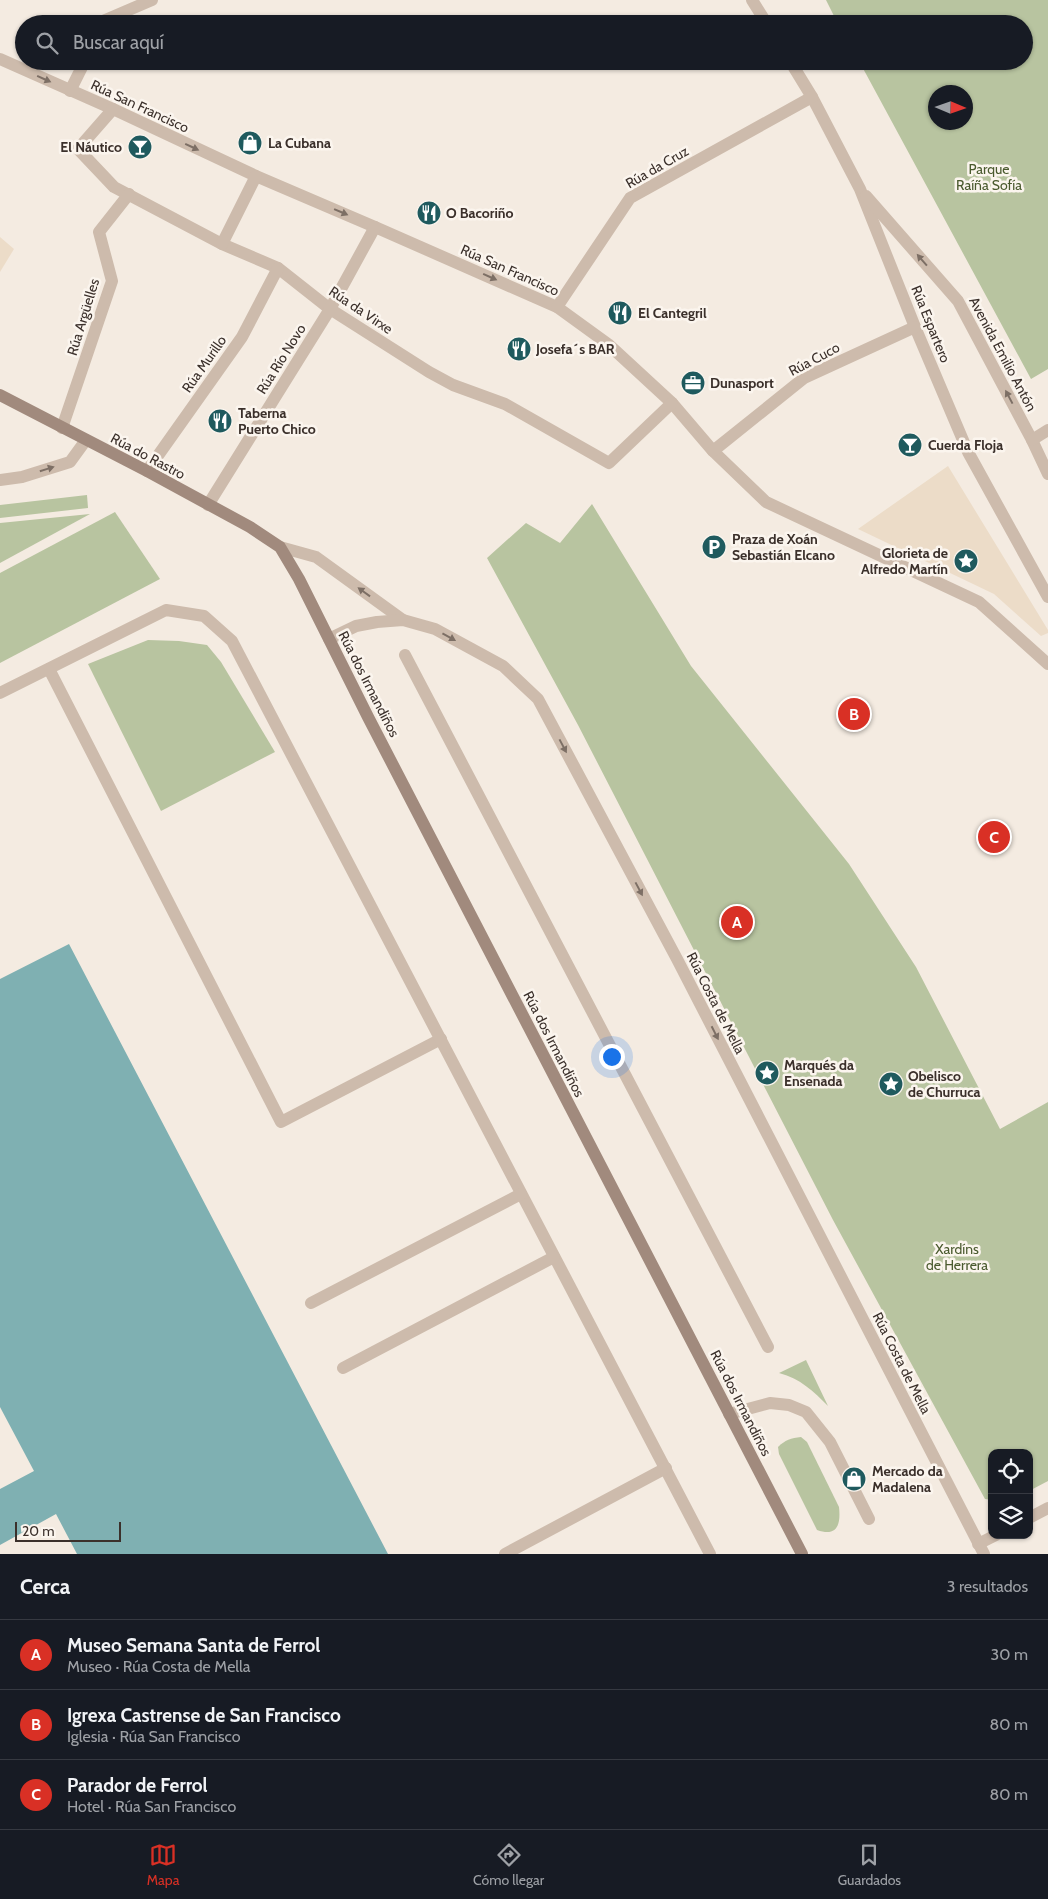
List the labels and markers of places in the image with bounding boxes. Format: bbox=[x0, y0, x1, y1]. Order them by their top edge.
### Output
shop icon: La Cubana bbox=[237, 130, 263, 156]
bar icon: El Náutico bbox=[127, 134, 153, 160]
place label: La Cubana bbox=[268, 134, 331, 152]
place label: El Náutico bbox=[60, 138, 122, 156]
restaurant icon: O Bacoriño bbox=[416, 200, 442, 226]
place label: O Bacoriño bbox=[446, 204, 514, 222]
restaurant icon: El Cantegril bbox=[607, 300, 633, 326]
place label: El Cantegril bbox=[638, 304, 707, 322]
restaurant icon: Josefa´s BAR bbox=[506, 336, 532, 362]
place label: Josefa´s BAR bbox=[535, 340, 615, 358]
office icon: Dunasport bbox=[680, 370, 706, 396]
place label: Dunasport bbox=[710, 374, 774, 392]
place label: Taberna Puerto Chico bbox=[238, 404, 316, 438]
restaurant icon: Taberna Puerto Chico bbox=[207, 408, 233, 434]
bar icon: Cuerda Floja bbox=[897, 432, 923, 458]
place label: Cuerda Floja bbox=[928, 436, 1003, 454]
place label: Praza de Xoán Sebastián Elcano bbox=[732, 530, 835, 564]
parking icon: Praza de Xoán Sebastián Elcano bbox=[701, 534, 727, 560]
place label: Glorieta de Alfredo Martín bbox=[861, 544, 948, 578]
place icon: Glorieta de Alfredo Martín bbox=[953, 548, 979, 574]
pin: B bbox=[838, 695, 870, 733]
pin: C bbox=[978, 818, 1010, 856]
pin: A bbox=[721, 903, 753, 941]
place label: Marqués da Ensenada bbox=[784, 1056, 854, 1090]
place icon: Marqués da Ensenada bbox=[754, 1060, 780, 1086]
place label: Obelisco de Churruca bbox=[908, 1067, 981, 1101]
place icon: Obelisco de Churruca bbox=[878, 1071, 904, 1097]
place label: Mercado da Madalena bbox=[872, 1462, 943, 1496]
shop icon: Mercado da Madalena bbox=[841, 1466, 867, 1492]

